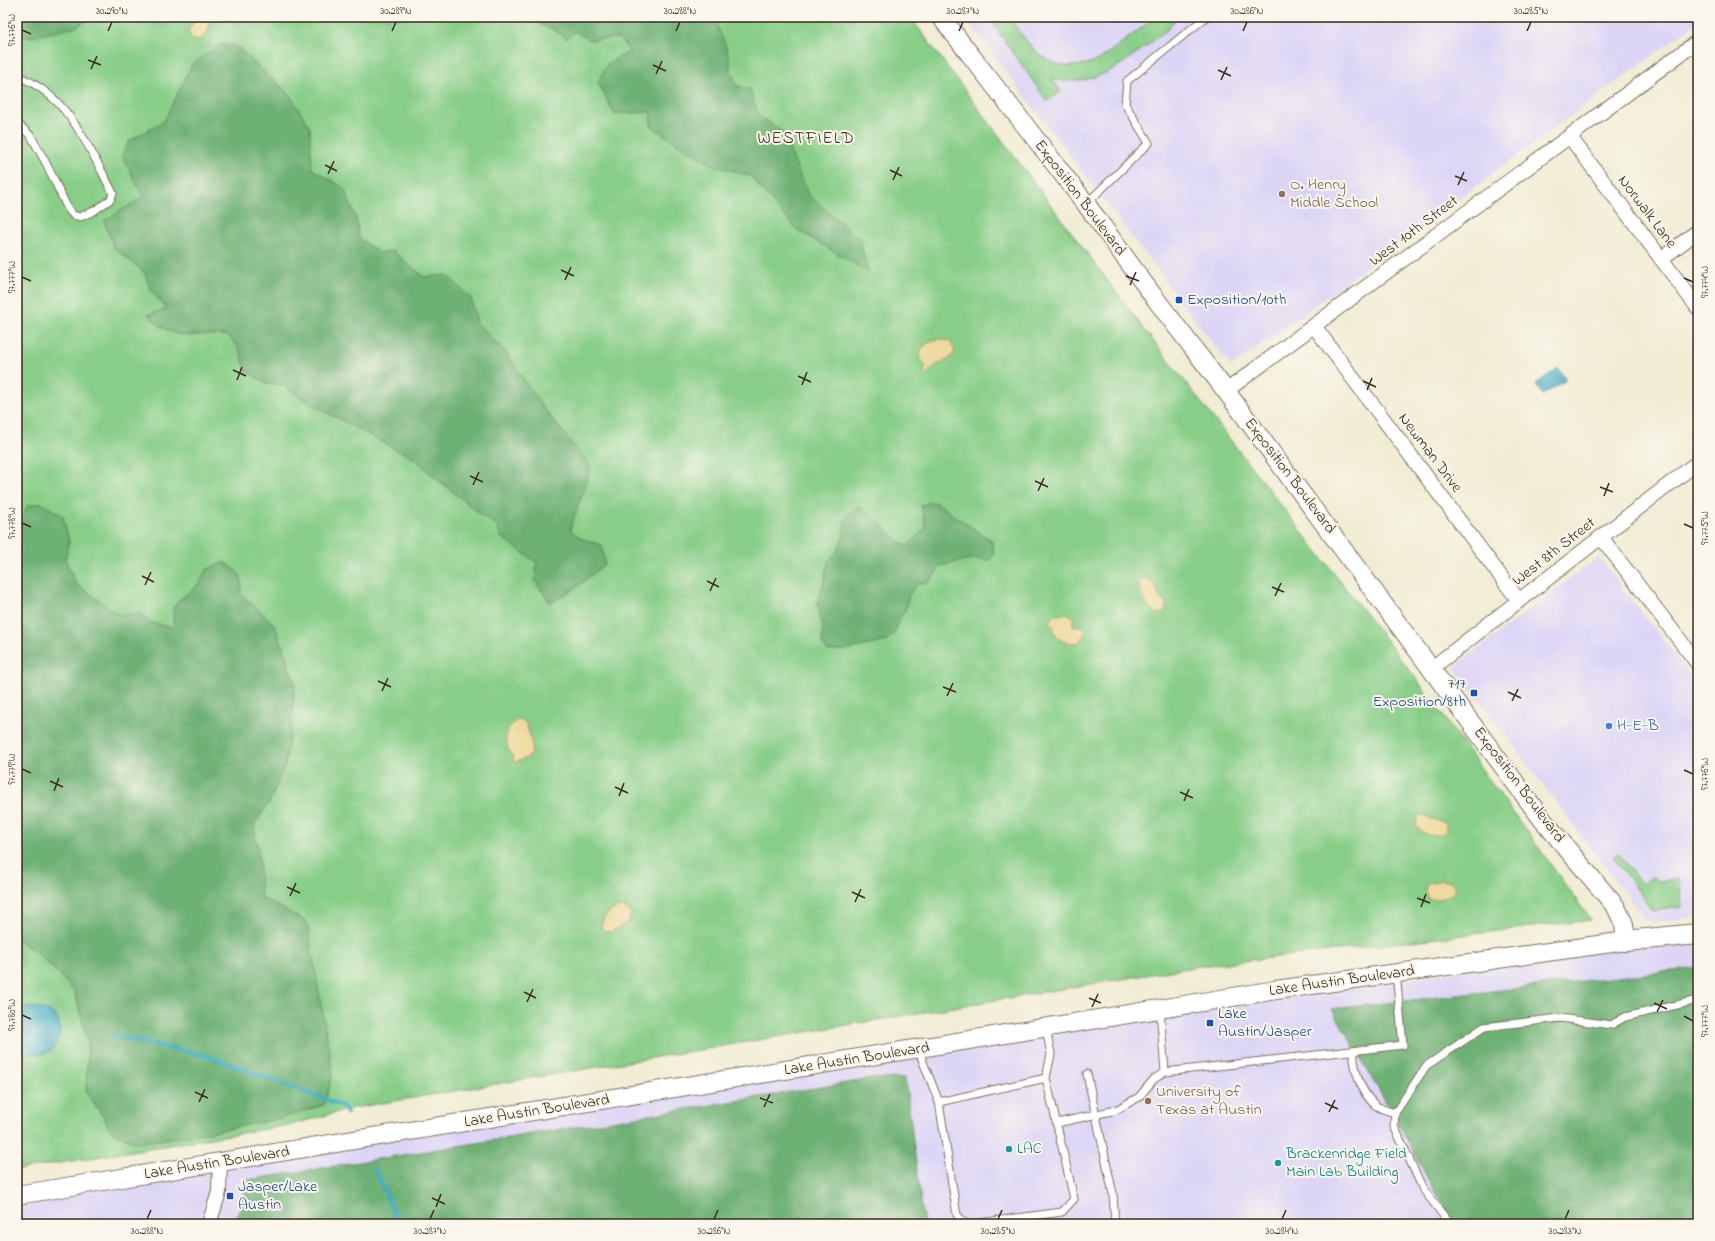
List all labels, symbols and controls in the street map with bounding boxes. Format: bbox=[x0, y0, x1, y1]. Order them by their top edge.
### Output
text: 30.290°N bbox=[96, 4, 128, 19]
text: 30.289°N bbox=[380, 4, 412, 19]
text: 30.288°N bbox=[664, 4, 696, 19]
text: 30.287°N bbox=[947, 4, 980, 19]
text: 30.286°N bbox=[1230, 4, 1264, 19]
text: 30.285°N bbox=[1514, 4, 1548, 19]
text: 97.776°W bbox=[5, 14, 20, 46]
district label: WESTFIELD bbox=[757, 126, 855, 151]
street label: Exposition Boulevard bbox=[1028, 135, 1132, 261]
street label: Norwalk Lane bbox=[1611, 170, 1683, 254]
place label: O. Henry Middle School bbox=[1290, 173, 1379, 215]
marker: O. Henry Middle School bbox=[1277, 189, 1287, 199]
street label: West 10th Street bbox=[1364, 189, 1464, 273]
text: 97.777°W bbox=[5, 261, 20, 293]
text: 97.774°W bbox=[1698, 266, 1713, 298]
place label: Exposition/10th bbox=[1187, 288, 1286, 312]
marker: Exposition/10th bbox=[1174, 295, 1184, 305]
street label: Newman Drive bbox=[1392, 408, 1469, 499]
street label: Exposition Boulevard bbox=[1238, 413, 1342, 539]
text: 97.778°W bbox=[5, 507, 20, 539]
street label: West 8th Street bbox=[1507, 511, 1601, 592]
text: 97.775°W bbox=[1698, 511, 1713, 545]
place label: 717 Exposition/8th bbox=[1373, 672, 1466, 714]
marker: 717 Exposition/8th bbox=[1469, 688, 1479, 698]
place label: H-E-B bbox=[1617, 714, 1659, 738]
marker: H-E-B bbox=[1604, 721, 1614, 731]
street label: Exposition Boulevard bbox=[1467, 722, 1571, 848]
text: 97.779°W bbox=[5, 753, 20, 784]
text: 97.776°W bbox=[1698, 758, 1713, 790]
street label: Lake Austin Boulevard bbox=[1268, 959, 1416, 1003]
text: 97.780°W bbox=[5, 999, 20, 1031]
place label: Lake Austin/Jasper bbox=[1218, 1002, 1312, 1044]
text: 97.777°W bbox=[1698, 1005, 1713, 1037]
marker: Lake Austin/Jasper bbox=[1205, 1018, 1215, 1028]
street label: Lake Austin Boulevard bbox=[783, 1036, 931, 1082]
place label: University of Texas at Austin bbox=[1156, 1080, 1262, 1122]
street label: Lake Austin Boulevard bbox=[463, 1088, 611, 1134]
marker: University of Texas at Austin bbox=[1143, 1096, 1153, 1106]
place label: LAC bbox=[1017, 1137, 1042, 1161]
street label: Lake Austin Boulevard bbox=[143, 1140, 291, 1186]
place label: Brackenridge Field Main Lab Building bbox=[1285, 1142, 1407, 1184]
marker: LAC bbox=[1004, 1144, 1014, 1154]
marker: Brackenridge Field Main Lab Building bbox=[1273, 1158, 1283, 1168]
place label: Jasper/Lake Austin bbox=[238, 1175, 318, 1217]
marker: Jasper/Lake Austin bbox=[225, 1191, 235, 1201]
text: 30.288°N bbox=[131, 1224, 163, 1239]
text: 30.287°N bbox=[414, 1224, 447, 1239]
text: 30.286°N bbox=[697, 1224, 731, 1239]
text: 30.285°N bbox=[981, 1224, 1015, 1239]
text: 30.284°N bbox=[1266, 1224, 1299, 1239]
text: 30.283°N bbox=[1549, 1224, 1582, 1239]

